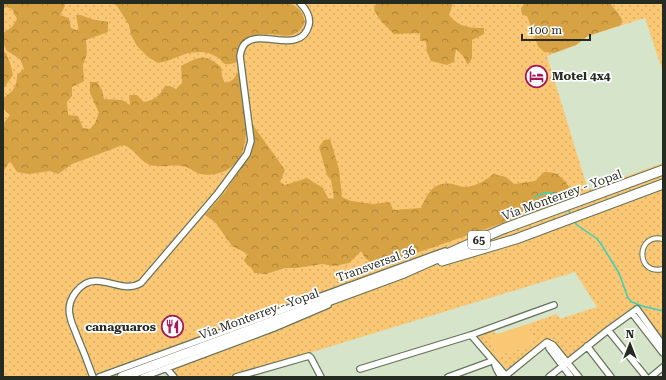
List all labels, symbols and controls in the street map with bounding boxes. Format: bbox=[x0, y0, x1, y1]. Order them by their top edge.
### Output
scale bar bbox=[522, 16, 590, 42]
text: 100 m bbox=[528, 23, 562, 37]
hotel icon: Motel 4x4 bbox=[524, 63, 550, 89]
place label: Motel 4x4 bbox=[552, 69, 611, 83]
street label: Vía Monterrey - Yopal bbox=[500, 167, 624, 223]
road number: 65 bbox=[468, 231, 490, 249]
street label: Transversal 36 bbox=[335, 243, 418, 285]
street label: Vía Monterrey - Yopal bbox=[197, 286, 321, 342]
restaurant icon: canaguaros bbox=[159, 314, 185, 340]
place label: canaguaros bbox=[85, 320, 156, 334]
north arrow bbox=[610, 324, 650, 364]
text: N bbox=[626, 328, 635, 341]

